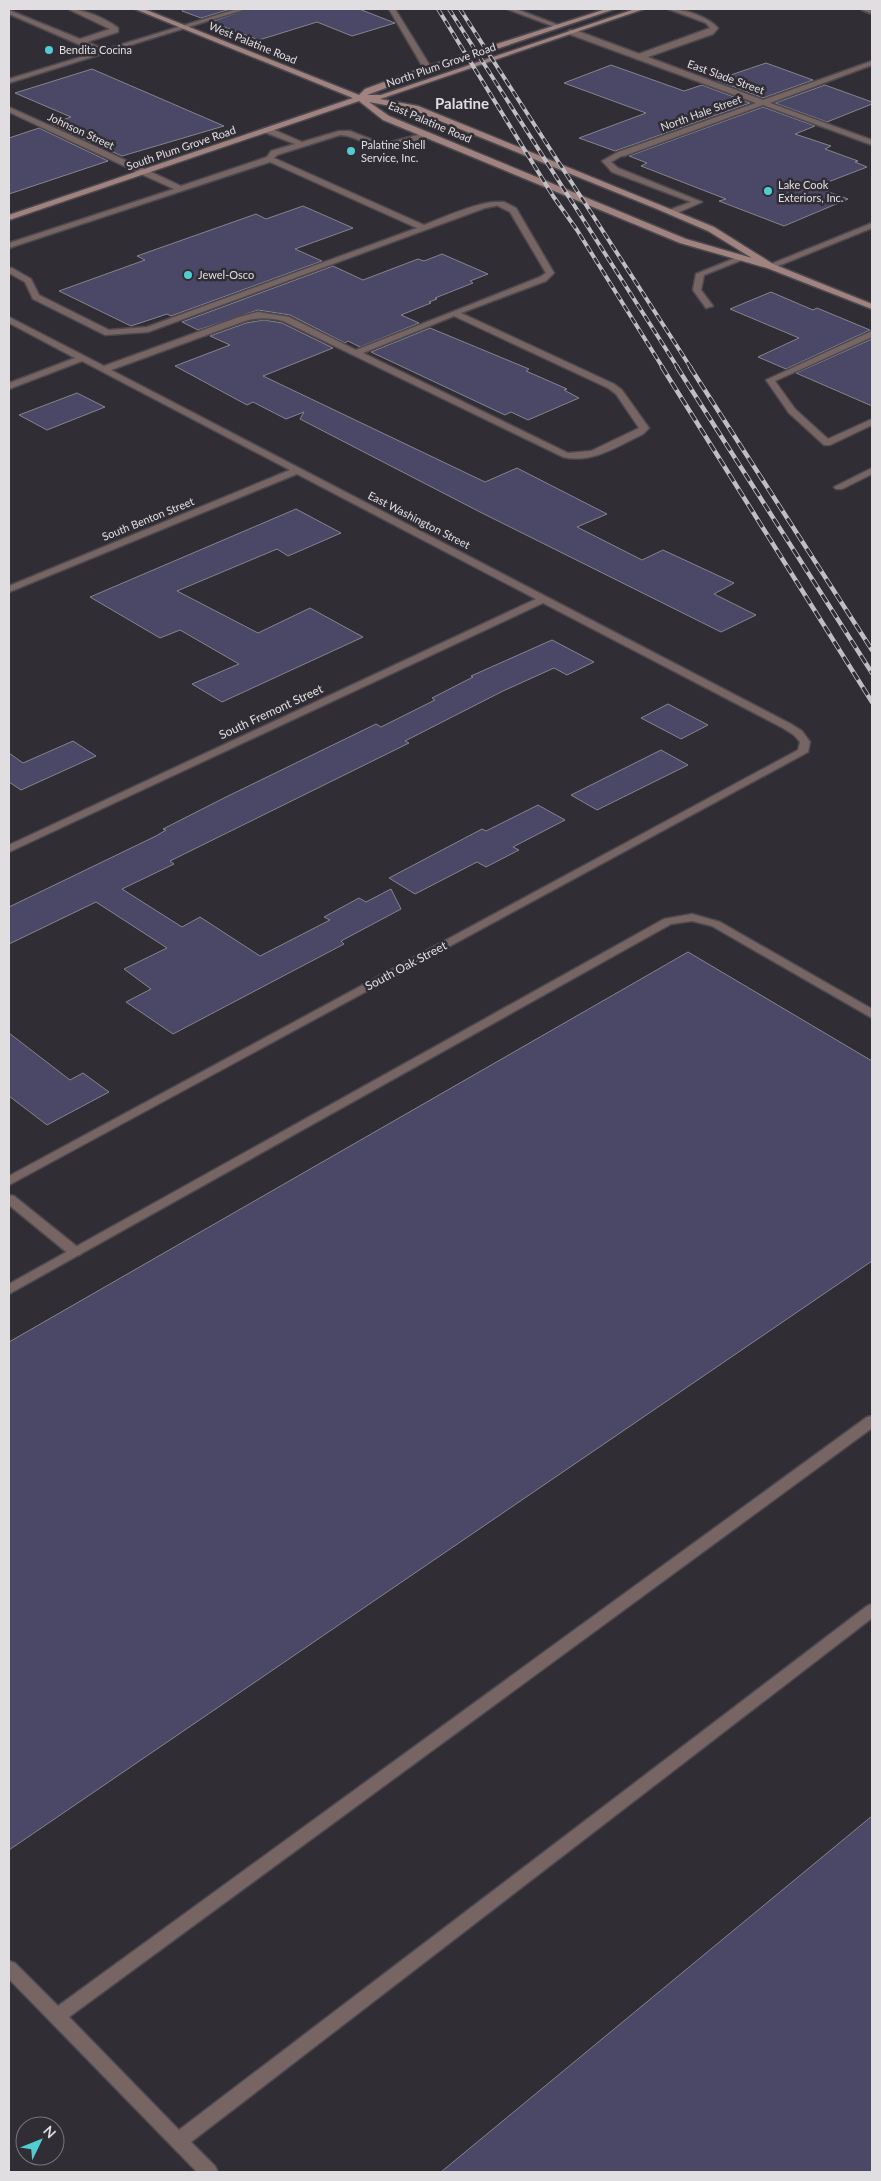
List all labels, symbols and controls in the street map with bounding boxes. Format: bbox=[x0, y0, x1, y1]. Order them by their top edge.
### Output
street label: West Palatine Road bbox=[207, 19, 299, 66]
street label: North Plum Grove Road bbox=[384, 40, 497, 89]
place label: Bendita Cocina bbox=[59, 43, 132, 56]
marker: Bendita Cocina bbox=[43, 44, 55, 56]
street label: East Slade Street bbox=[686, 57, 766, 97]
street label: North Hale Street bbox=[659, 92, 743, 133]
district label: Palatine bbox=[435, 94, 489, 112]
street label: East Palatine Road bbox=[387, 98, 474, 145]
street label: Johnson Street bbox=[46, 109, 117, 152]
street label: South Plum Grove Road bbox=[124, 123, 237, 172]
place label: Palatine Shell Service, Inc. bbox=[361, 138, 425, 164]
marker: Palatine Shell Service, Inc. bbox=[345, 145, 357, 157]
place label: Lake Cook Exteriors, Inc. bbox=[778, 178, 843, 204]
marker: Lake Cook Exteriors, Inc. bbox=[762, 185, 774, 197]
place label: Jewel-Osco bbox=[198, 268, 254, 281]
marker: Jewel-Osco bbox=[182, 269, 194, 281]
street label: East Washington Street bbox=[366, 488, 472, 551]
street label: South Benton Street bbox=[100, 494, 196, 543]
street label: South Fremont Street bbox=[216, 681, 326, 742]
street label: South Oak Street bbox=[362, 937, 450, 993]
north arrow bbox=[15, 2116, 65, 2166]
text: N bbox=[40, 2122, 60, 2142]

